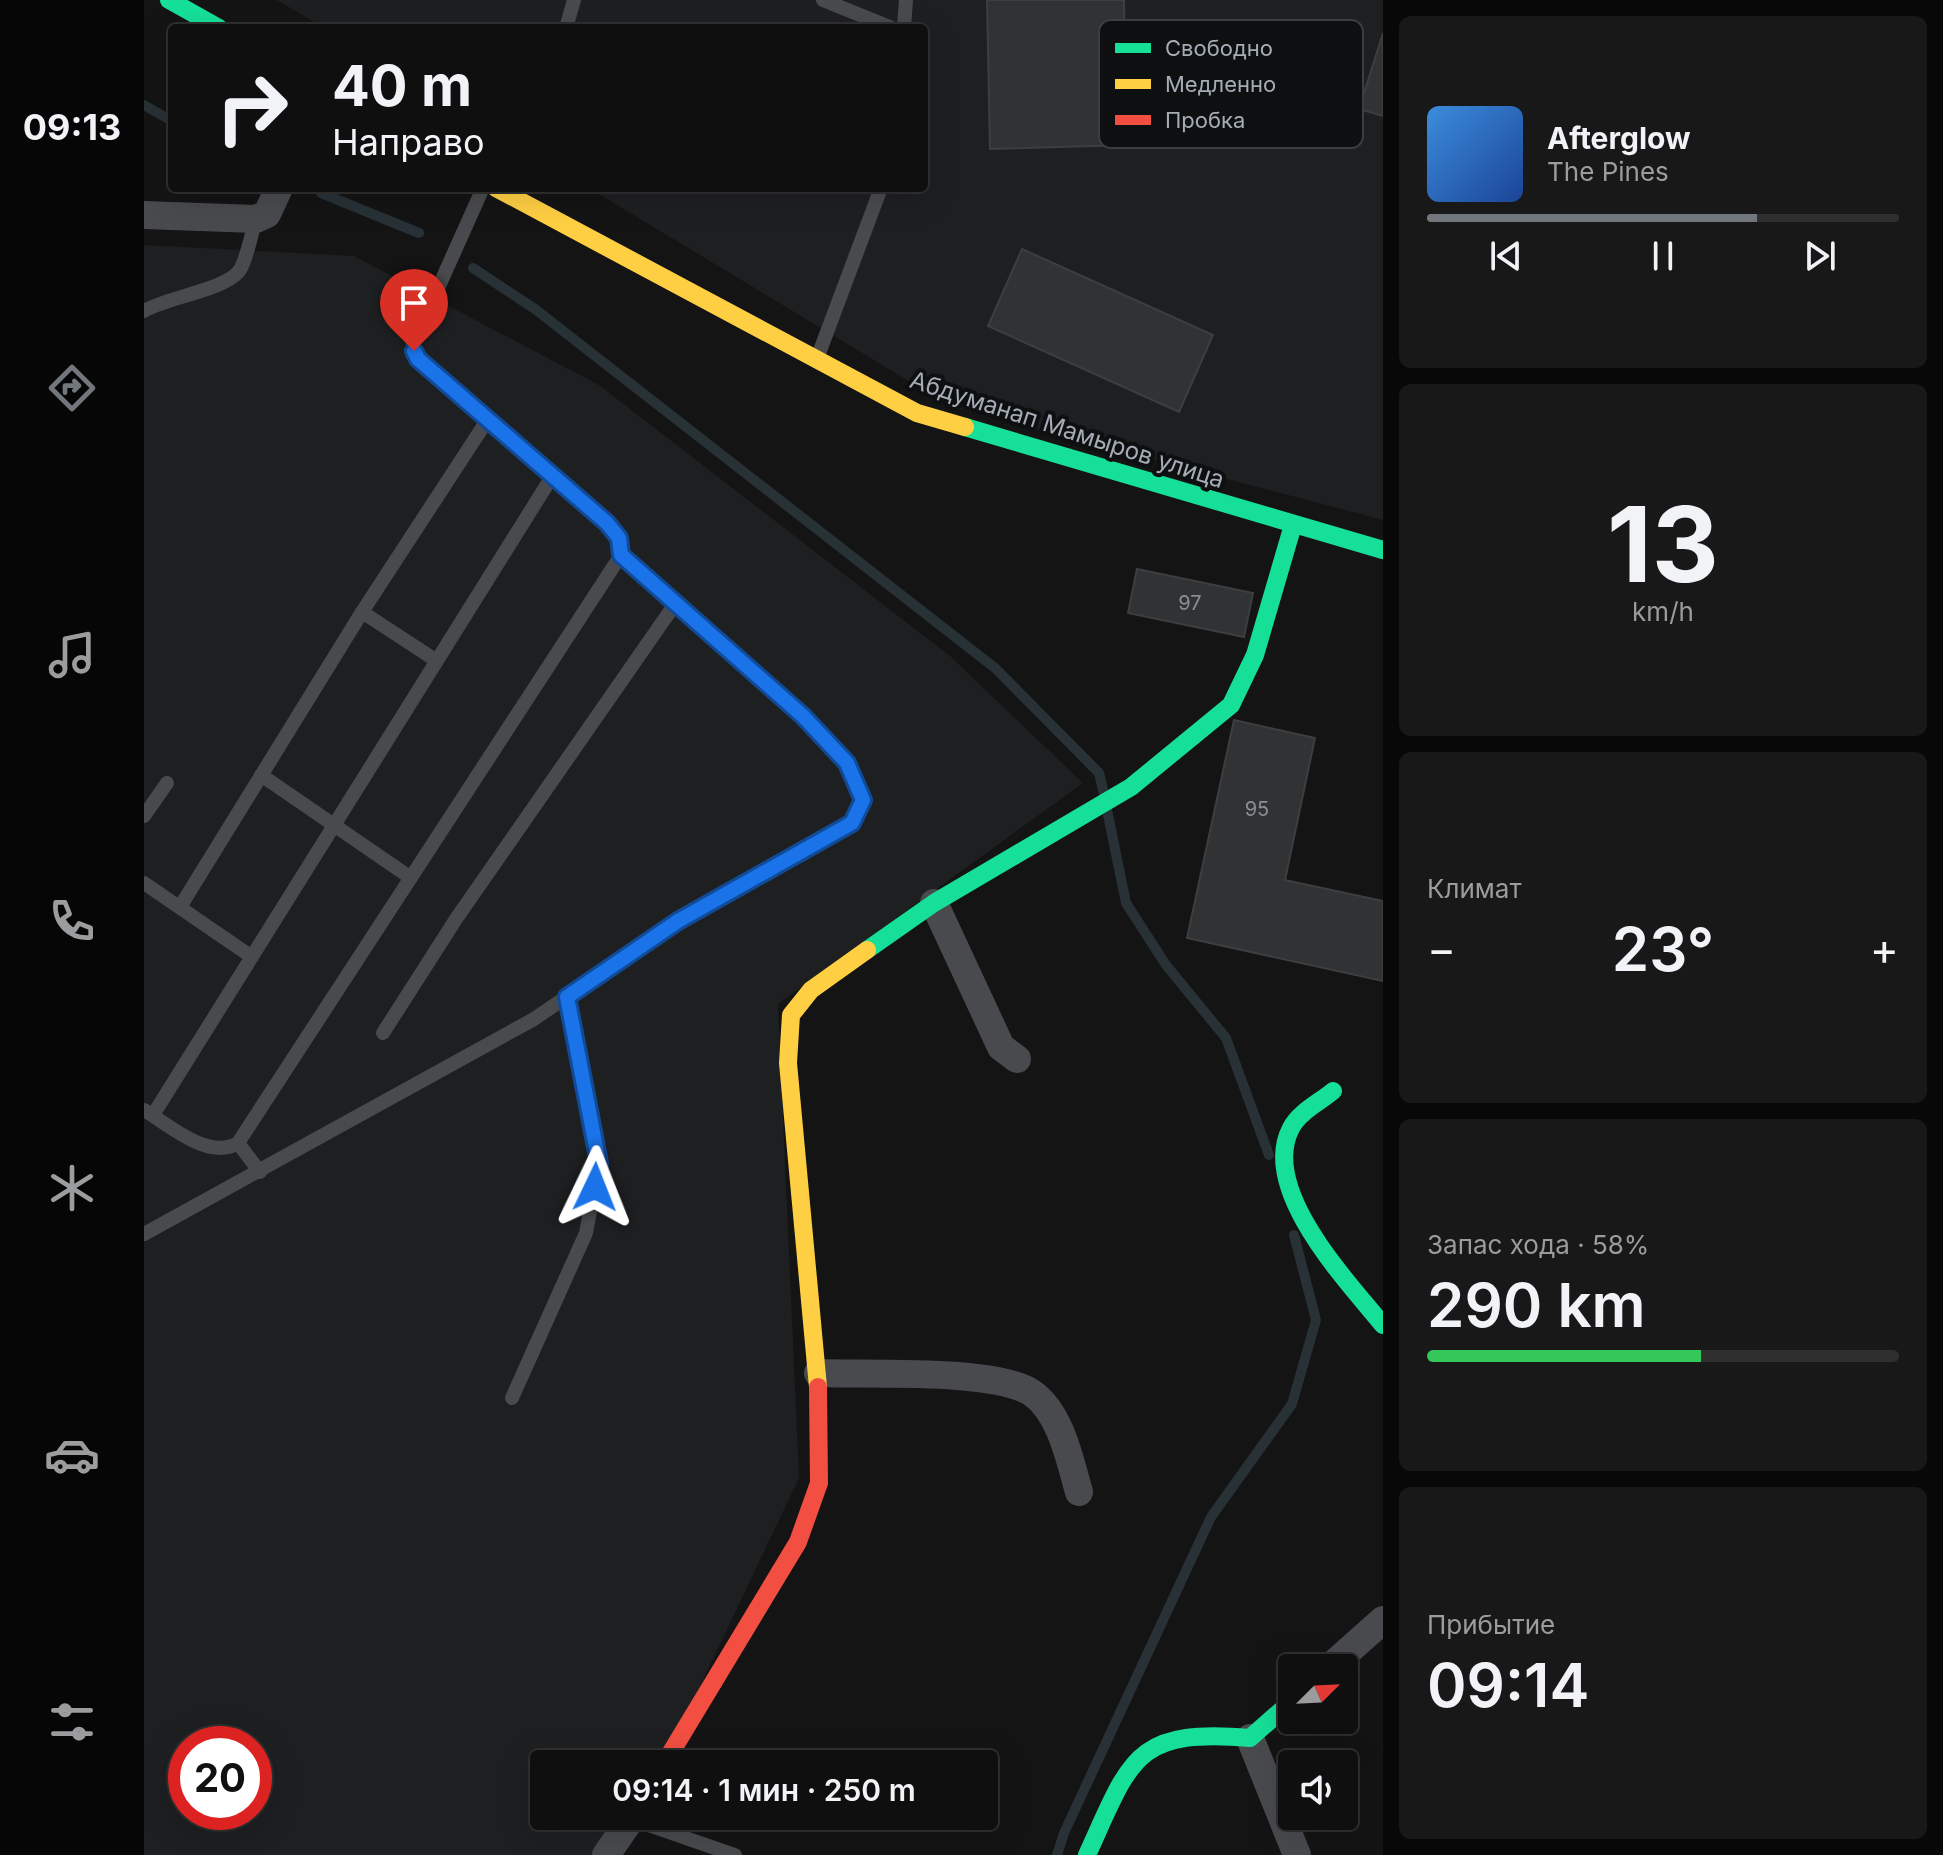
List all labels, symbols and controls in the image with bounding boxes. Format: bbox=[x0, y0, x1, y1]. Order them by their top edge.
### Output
legend bbox=[1099, 20, 1363, 148]
text: Свободно bbox=[1165, 35, 1273, 61]
text: 40 m bbox=[332, 52, 472, 120]
icon: right bbox=[200, 56, 304, 160]
text: Медленно bbox=[1165, 71, 1276, 97]
text: 09:13 bbox=[23, 105, 121, 149]
text: Пробка bbox=[1165, 107, 1245, 133]
text: Направо bbox=[332, 120, 485, 164]
text: Afterglow bbox=[1547, 120, 1691, 156]
text: The Pines bbox=[1547, 156, 1669, 187]
icon: previous bbox=[1484, 234, 1528, 278]
icon: pause bbox=[1641, 234, 1685, 278]
icon: next bbox=[1798, 234, 1842, 278]
pin bbox=[380, 269, 448, 351]
icon: arrive bbox=[392, 281, 436, 325]
icon: directions bbox=[44, 360, 100, 416]
street label: Абдуманап Мамыров улица bbox=[906, 365, 1228, 494]
text: 13 bbox=[1607, 481, 1719, 607]
house number: 97 bbox=[1178, 591, 1202, 615]
text: km/h bbox=[1632, 596, 1694, 627]
icon: music bbox=[44, 627, 100, 683]
house number: 95 bbox=[1245, 797, 1269, 821]
text: Климат bbox=[1427, 873, 1522, 904]
icon: phone bbox=[44, 893, 100, 949]
text: 23° bbox=[1612, 913, 1714, 985]
text: − bbox=[1427, 922, 1456, 976]
text: + bbox=[1870, 922, 1899, 976]
position arrow bbox=[553, 1145, 637, 1229]
icon: climate bbox=[44, 1160, 100, 1216]
text: Запас хода · 58% bbox=[1427, 1229, 1649, 1260]
text: 290 km bbox=[1427, 1269, 1646, 1341]
icon: car bbox=[44, 1427, 100, 1483]
text: Прибытие bbox=[1427, 1609, 1555, 1640]
text: 09:14 bbox=[1427, 1649, 1589, 1721]
north arrow bbox=[1278, 1654, 1358, 1734]
map controls bbox=[1278, 1654, 1358, 1830]
icon: filters bbox=[44, 1694, 100, 1750]
speed limit sign: 20 bbox=[168, 1726, 272, 1830]
button: sound bbox=[1278, 1750, 1358, 1830]
text: 09:14 · 1 мин · 250 m bbox=[612, 1772, 916, 1808]

